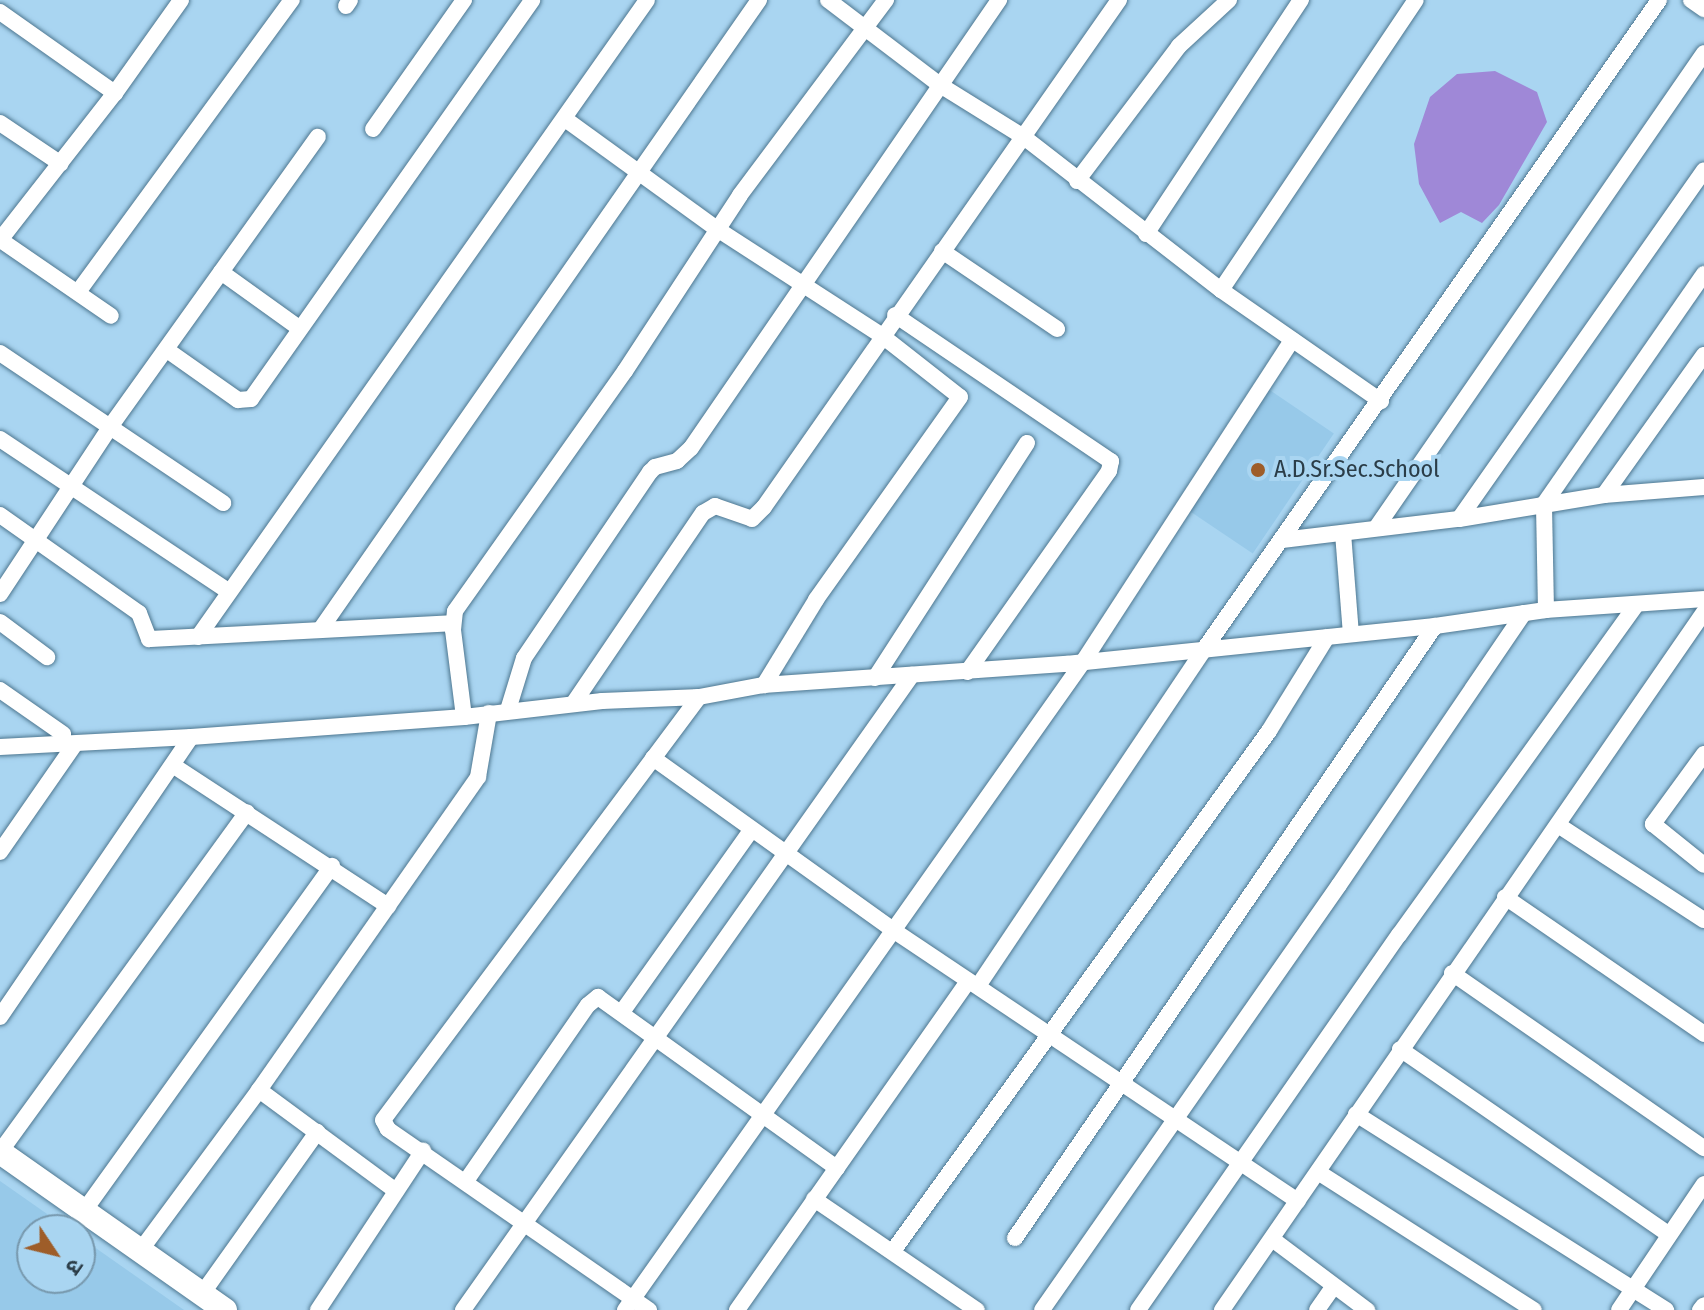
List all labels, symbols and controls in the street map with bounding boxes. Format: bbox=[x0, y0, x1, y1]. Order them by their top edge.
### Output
place label: A.D.Sr.Sec.School bbox=[1274, 456, 1440, 484]
marker: A.D.Sr.Sec.School bbox=[1249, 461, 1267, 479]
north arrow bbox=[16, 1214, 96, 1294]
text: उ bbox=[60, 1254, 89, 1280]

